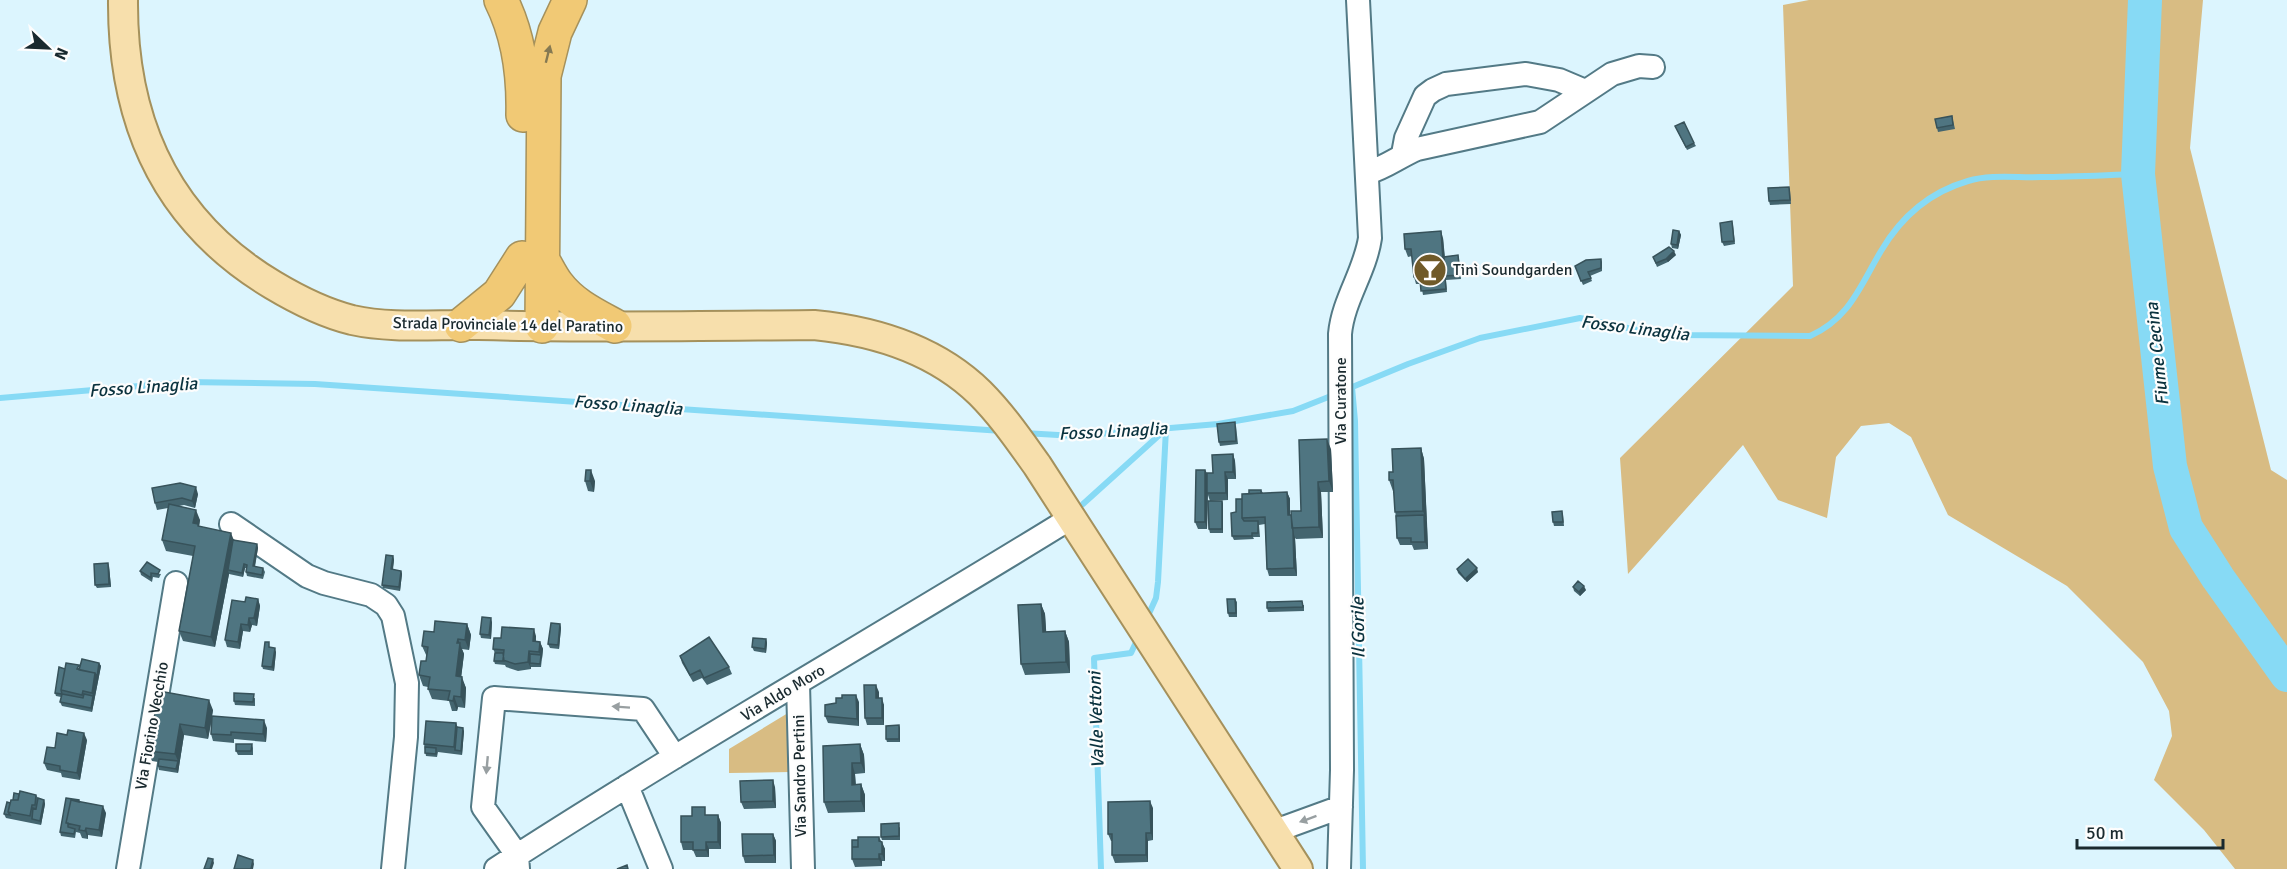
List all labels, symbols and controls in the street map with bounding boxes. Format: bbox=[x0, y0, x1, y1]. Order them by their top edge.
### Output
north arrow bbox=[18, 18, 78, 78]
text: N bbox=[50, 44, 72, 63]
one-way arrow bbox=[544, 45, 554, 63]
bar icon: Tinì Soundgarden bbox=[1412, 252, 1448, 288]
place label: Tinì Soundgarden bbox=[1453, 260, 1572, 280]
water label: Fiume Cecina bbox=[2141, 300, 2173, 407]
water label: Fosso Linaglia bbox=[1580, 310, 1691, 346]
street label: Strada Provinciale 14 del Paratino bbox=[393, 313, 623, 337]
street label: Via Curatone bbox=[1331, 357, 1351, 445]
water label: Fosso Linaglia bbox=[88, 372, 199, 402]
water label: Fosso Linaglia bbox=[573, 390, 684, 420]
water label: Fosso Linaglia bbox=[1058, 417, 1169, 445]
water label: Il Gorile bbox=[1346, 596, 1370, 659]
street label: Via Fiorino Vecchio bbox=[131, 660, 173, 792]
street label: Via Aldo Moro bbox=[737, 660, 829, 726]
water label: Valle Vettoni bbox=[1083, 669, 1109, 769]
one-way arrow bbox=[612, 702, 631, 712]
street label: Via Sandro Pertini bbox=[789, 714, 811, 838]
one-way arrow bbox=[482, 755, 492, 774]
scale bar bbox=[2077, 812, 2222, 850]
one-way arrow bbox=[1299, 815, 1317, 824]
text: 50 m bbox=[2086, 822, 2124, 844]

